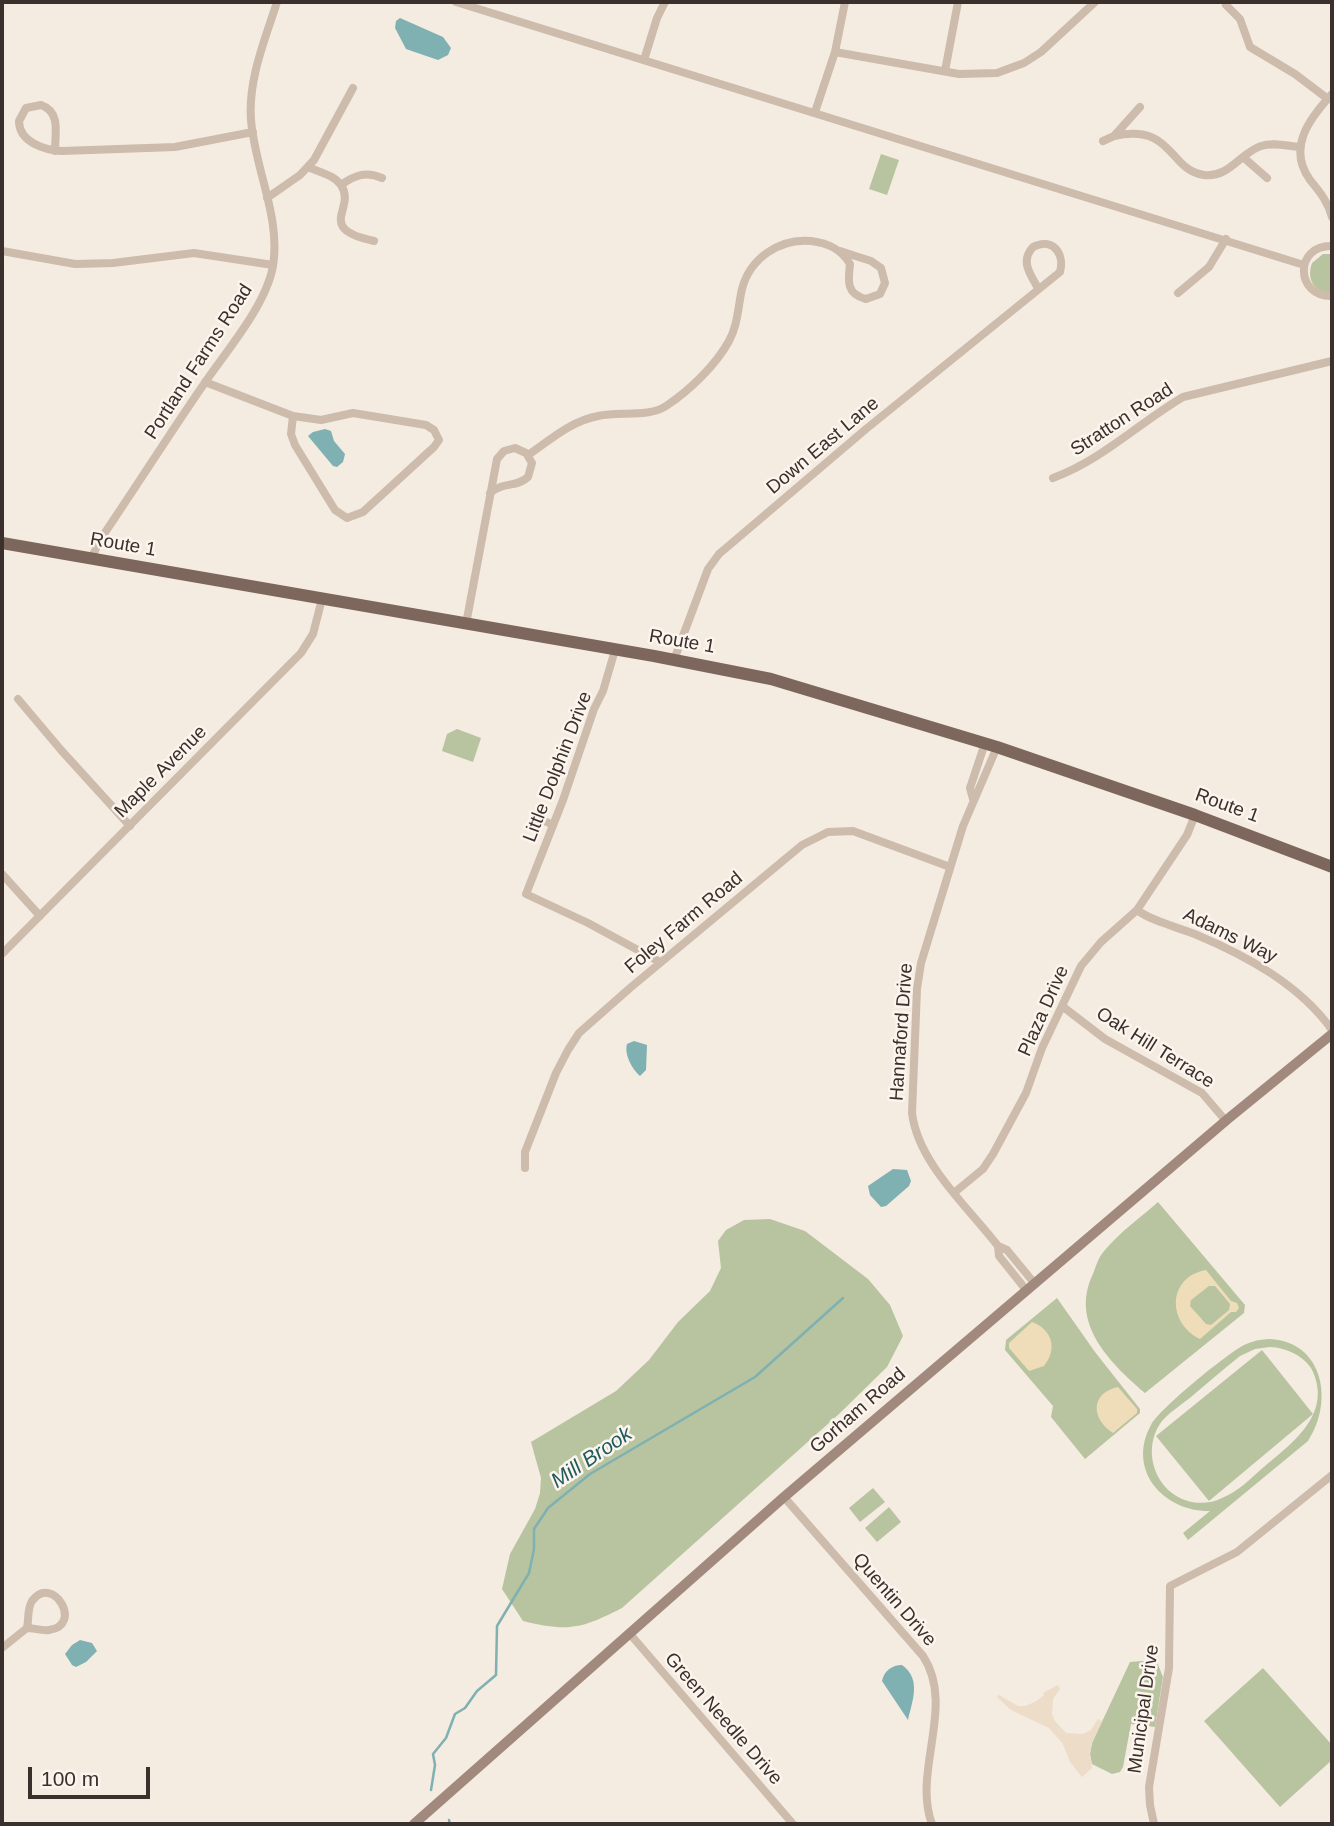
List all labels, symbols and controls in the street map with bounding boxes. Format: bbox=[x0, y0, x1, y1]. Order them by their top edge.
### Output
street label: Portland Farms Road bbox=[140, 280, 258, 444]
street label: Stratton Road bbox=[1067, 379, 1177, 461]
street label: Down East Lane bbox=[762, 392, 884, 500]
street label: Route 1 bbox=[88, 528, 158, 562]
street label: Route 1 bbox=[647, 625, 717, 659]
street label: Little Dolphin Drive bbox=[519, 688, 597, 846]
street label: Maple Avenue bbox=[110, 721, 212, 823]
street label: Route 1 bbox=[1192, 784, 1262, 828]
street label: Foley Farm Road bbox=[620, 867, 748, 979]
street label: Adams Way bbox=[1179, 903, 1281, 969]
street label: Hannaford Drive bbox=[886, 962, 918, 1102]
street label: Plaza Drive bbox=[1014, 962, 1074, 1060]
street label: Oak Hill Terrace bbox=[1092, 1003, 1218, 1093]
street label: Gorham Road bbox=[805, 1363, 911, 1459]
water label: Mill Brook bbox=[547, 1422, 637, 1494]
street label: Quentin Drive bbox=[847, 1549, 941, 1651]
street label: Municipal Drive bbox=[1124, 1643, 1164, 1775]
street label: Green Needle Drive bbox=[659, 1648, 787, 1790]
scale bar bbox=[32, 1752, 154, 1796]
text: 100 m bbox=[41, 1767, 99, 1790]

